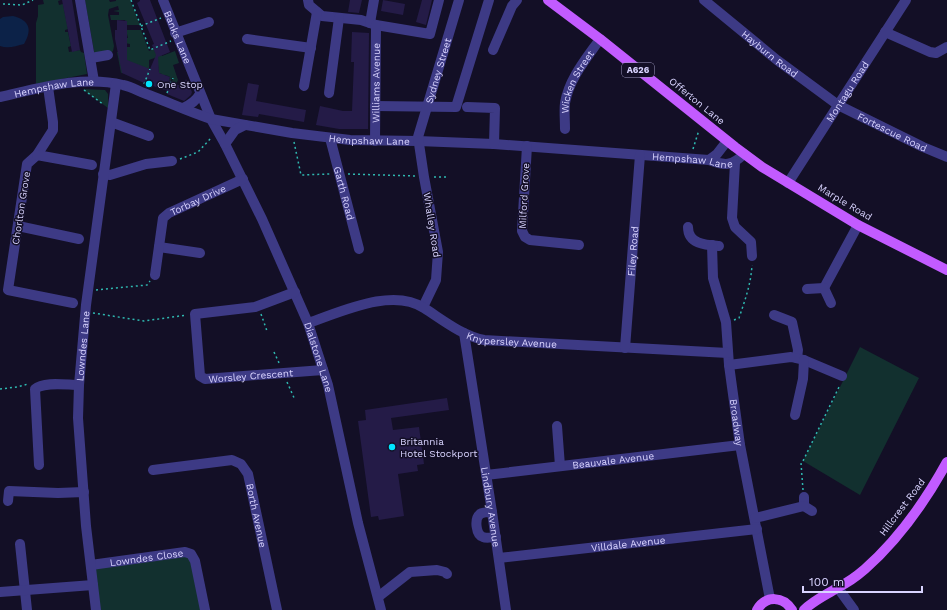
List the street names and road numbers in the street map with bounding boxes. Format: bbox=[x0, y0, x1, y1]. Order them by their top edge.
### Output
street label: Banks Lane bbox=[162, 9, 194, 65]
street label: Hayburn Road bbox=[740, 28, 800, 79]
street label: Sydney Street bbox=[423, 36, 453, 105]
street label: Williams Avenue bbox=[370, 43, 381, 123]
street label: Wicken Street bbox=[559, 47, 596, 114]
street label: Montagu Road bbox=[824, 59, 871, 124]
road number: A626 bbox=[622, 63, 654, 77]
street label: Offerton Lane bbox=[667, 75, 727, 127]
street label: Hempshaw Lane bbox=[13, 76, 94, 99]
street label: Fortescue Road bbox=[856, 110, 929, 154]
street label: Hempshaw Lane bbox=[328, 132, 410, 146]
street label: Hempshaw Lane bbox=[652, 150, 734, 170]
street label: Milford Grove bbox=[517, 163, 531, 229]
street label: Garth Road bbox=[332, 165, 357, 221]
street label: Chorlton Grove bbox=[10, 170, 32, 245]
street label: Torbay Drive bbox=[168, 182, 227, 217]
street label: Marple Road bbox=[816, 182, 874, 222]
street label: Whalley Road bbox=[421, 192, 443, 258]
street label: Filey Road bbox=[625, 226, 640, 277]
street label: Lowndes Lane bbox=[74, 310, 91, 382]
street label: Dialstone Lane bbox=[302, 320, 335, 393]
street label: Knypersley Avenue bbox=[465, 329, 557, 349]
street label: Worsley Crescent bbox=[208, 367, 294, 384]
street label: Broadway bbox=[728, 398, 746, 447]
street label: Beauvale Avenue bbox=[572, 450, 655, 470]
street label: Lindbury Avenue bbox=[480, 466, 502, 548]
street label: Hillcrest Road bbox=[877, 476, 927, 538]
street label: Borth Avenue bbox=[245, 482, 269, 549]
street label: Villdale Avenue bbox=[591, 534, 666, 553]
street label: Lowndes Close bbox=[109, 547, 184, 568]

